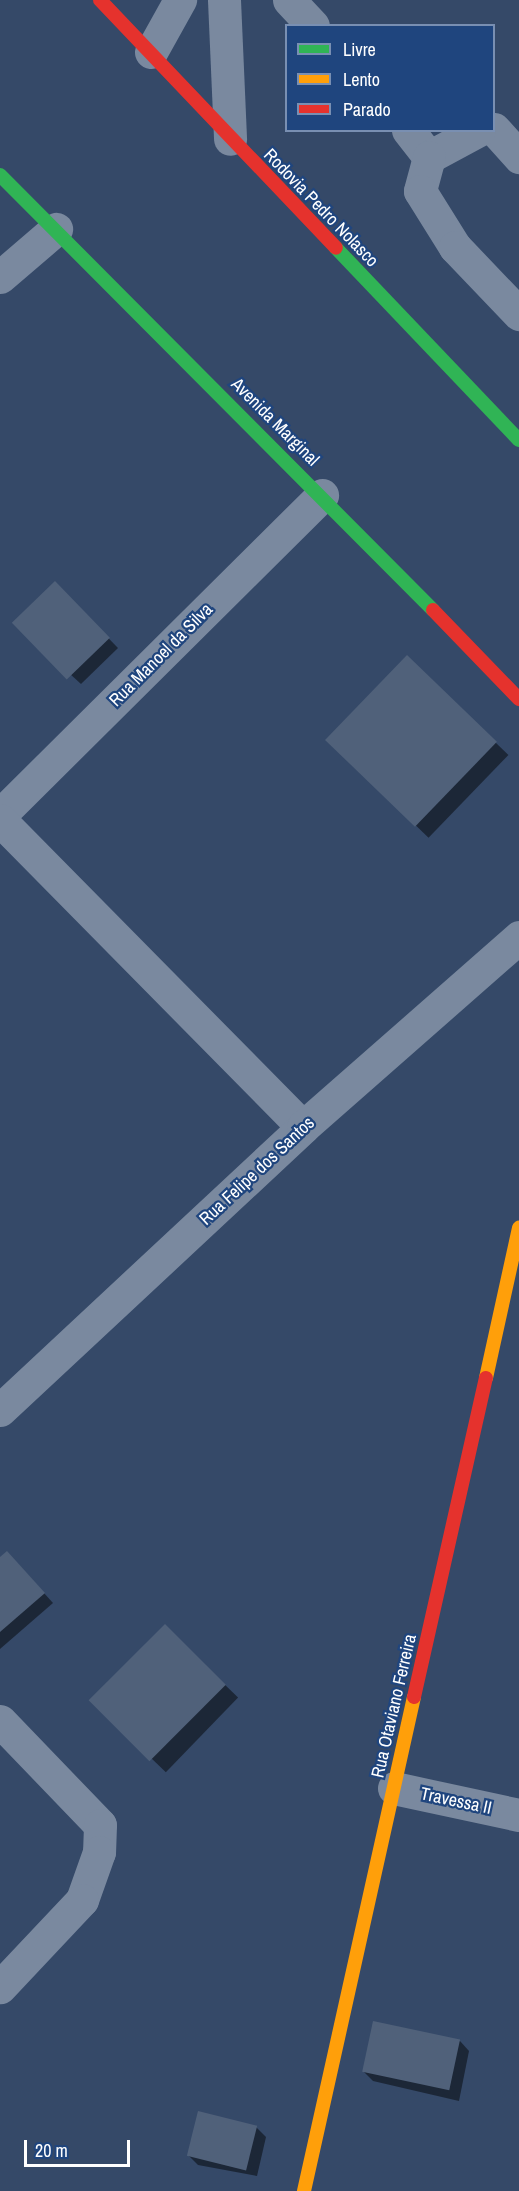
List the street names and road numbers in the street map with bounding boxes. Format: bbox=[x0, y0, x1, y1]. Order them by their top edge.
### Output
street label: Rodovia Pedro Nolasco bbox=[259, 144, 383, 272]
street label: Avenida Marginal bbox=[227, 374, 323, 470]
street label: Rua Manoel da Silva bbox=[105, 599, 217, 711]
street label: Rua Felipe dos Santos bbox=[195, 1112, 319, 1230]
street label: Rua Otaviano Ferreira bbox=[367, 1632, 421, 1780]
street label: Travessa II bbox=[418, 1783, 494, 1819]

